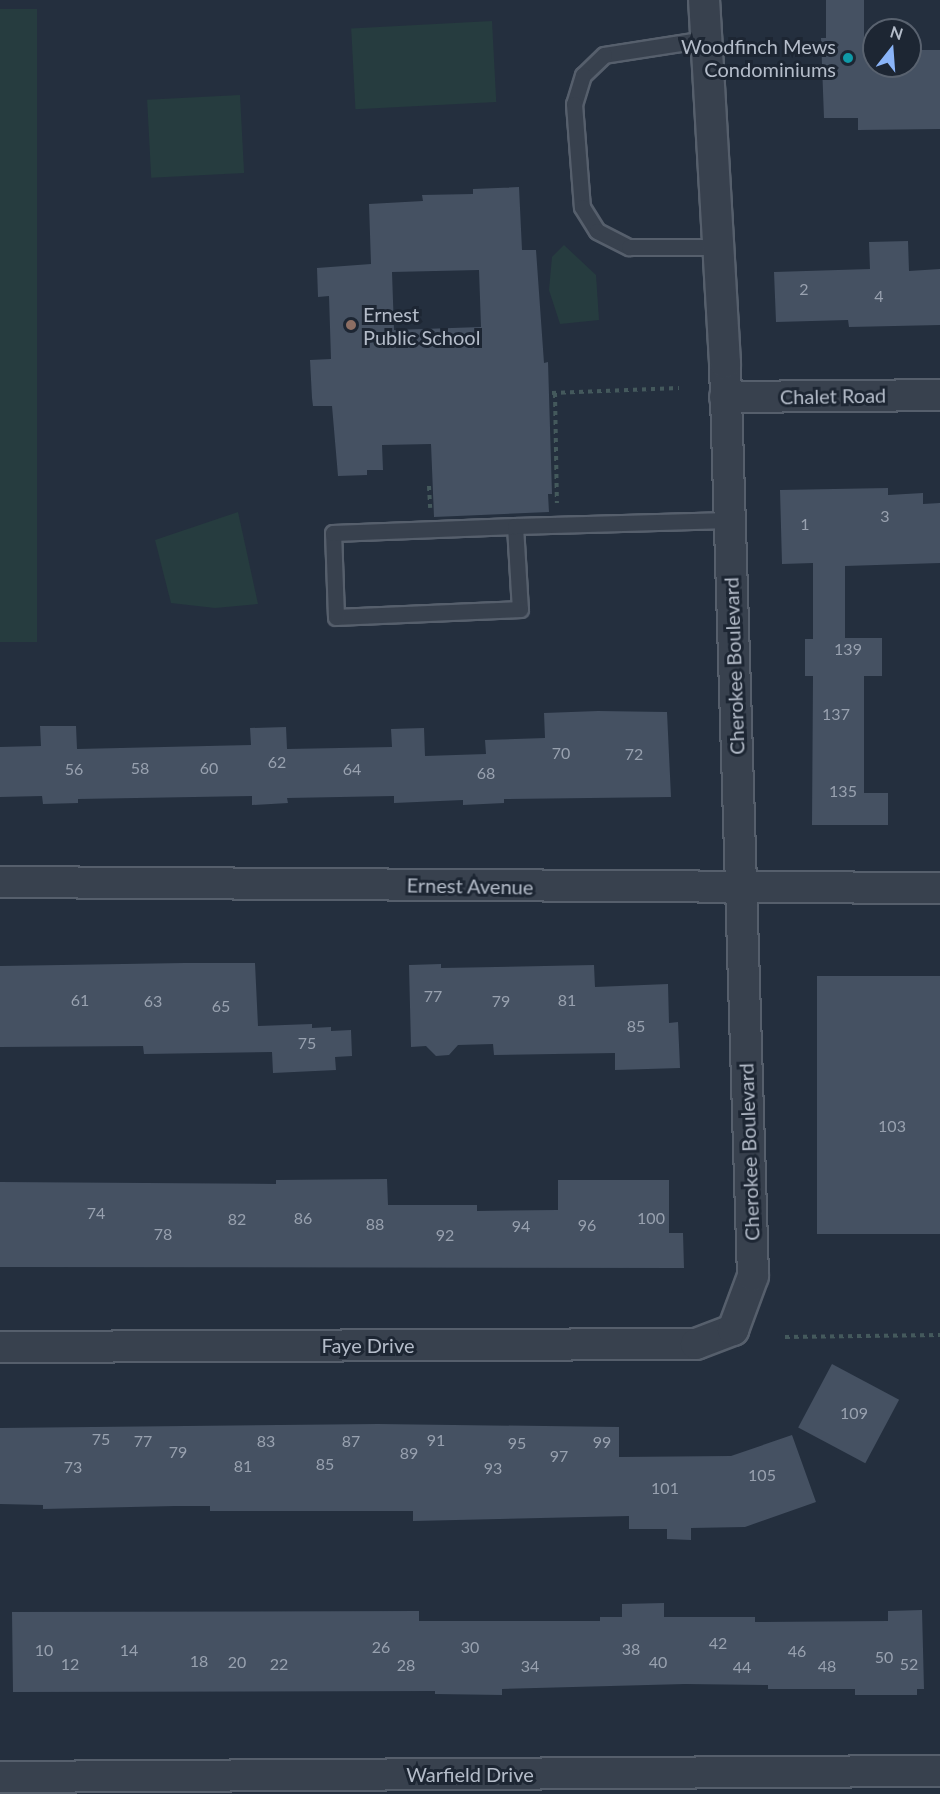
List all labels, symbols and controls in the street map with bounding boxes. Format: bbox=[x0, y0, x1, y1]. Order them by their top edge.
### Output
north arrow bbox=[862, 18, 922, 78]
text: N bbox=[888, 21, 905, 43]
place label: Woodfinch Mews Condominiums bbox=[681, 34, 836, 81]
marker: Woodfinch Mews Condominiums bbox=[841, 51, 855, 65]
house number: 2 bbox=[799, 279, 809, 299]
house number: 4 bbox=[874, 286, 884, 306]
place label: Ernest Public School bbox=[363, 302, 480, 349]
marker: Ernest Public School bbox=[344, 318, 358, 332]
street label: Chalet Road bbox=[780, 383, 886, 409]
house number: 3 bbox=[880, 506, 890, 526]
house number: 1 bbox=[800, 514, 810, 534]
street label: Cherokee Boulevard bbox=[719, 577, 749, 755]
house number: 139 bbox=[834, 639, 862, 659]
house number: 137 bbox=[822, 704, 850, 724]
house number: 70 bbox=[552, 743, 570, 763]
house number: 72 bbox=[625, 744, 643, 764]
house number: 62 bbox=[268, 752, 286, 772]
house number: 58 bbox=[131, 758, 149, 778]
house number: 60 bbox=[200, 758, 218, 778]
house number: 56 bbox=[65, 759, 83, 779]
house number: 64 bbox=[343, 759, 361, 779]
house number: 68 bbox=[477, 763, 495, 783]
house number: 135 bbox=[829, 781, 857, 801]
street label: Ernest Avenue bbox=[406, 873, 534, 899]
house number: 77 bbox=[424, 986, 442, 1006]
house number: 61 bbox=[71, 990, 89, 1010]
house number: 81 bbox=[558, 990, 576, 1010]
house number: 63 bbox=[144, 991, 162, 1011]
house number: 79 bbox=[492, 991, 510, 1011]
house number: 65 bbox=[212, 996, 230, 1016]
house number: 85 bbox=[627, 1016, 645, 1036]
house number: 75 bbox=[298, 1033, 316, 1053]
street label: Cherokee Boulevard bbox=[734, 1063, 764, 1241]
house number: 103 bbox=[878, 1116, 906, 1136]
house number: 74 bbox=[87, 1203, 105, 1223]
house number: 86 bbox=[294, 1208, 312, 1228]
house number: 100 bbox=[637, 1208, 665, 1228]
house number: 82 bbox=[228, 1209, 246, 1229]
house number: 88 bbox=[366, 1214, 384, 1234]
house number: 96 bbox=[578, 1215, 596, 1235]
house number: 94 bbox=[512, 1216, 530, 1236]
house number: 78 bbox=[154, 1224, 172, 1244]
house number: 92 bbox=[436, 1225, 454, 1245]
street label: Faye Drive bbox=[322, 1333, 414, 1357]
house number: 109 bbox=[840, 1403, 868, 1423]
house number: 75 bbox=[92, 1429, 110, 1449]
house number: 91 bbox=[427, 1430, 445, 1450]
house number: 77 bbox=[134, 1431, 152, 1451]
house number: 83 bbox=[257, 1431, 275, 1451]
house number: 87 bbox=[342, 1431, 360, 1451]
house number: 99 bbox=[593, 1432, 611, 1452]
house number: 95 bbox=[508, 1433, 526, 1453]
house number: 79 bbox=[169, 1442, 187, 1462]
house number: 89 bbox=[400, 1443, 418, 1463]
house number: 97 bbox=[550, 1446, 568, 1466]
house number: 85 bbox=[316, 1454, 334, 1474]
house number: 81 bbox=[234, 1456, 252, 1476]
house number: 73 bbox=[64, 1457, 82, 1477]
house number: 93 bbox=[484, 1458, 502, 1478]
house number: 105 bbox=[748, 1465, 776, 1485]
house number: 101 bbox=[651, 1478, 679, 1498]
house number: 42 bbox=[709, 1633, 727, 1653]
house number: 26 bbox=[372, 1637, 390, 1657]
house number: 30 bbox=[461, 1637, 479, 1657]
house number: 38 bbox=[622, 1639, 640, 1659]
house number: 10 bbox=[35, 1640, 53, 1660]
house number: 14 bbox=[120, 1640, 138, 1660]
house number: 46 bbox=[788, 1641, 806, 1661]
house number: 50 bbox=[875, 1647, 893, 1667]
house number: 18 bbox=[190, 1651, 208, 1671]
house number: 20 bbox=[228, 1652, 246, 1672]
house number: 40 bbox=[649, 1652, 667, 1672]
house number: 12 bbox=[61, 1654, 79, 1674]
house number: 22 bbox=[270, 1654, 288, 1674]
house number: 52 bbox=[900, 1654, 918, 1674]
house number: 28 bbox=[397, 1655, 415, 1675]
house number: 34 bbox=[521, 1656, 539, 1676]
house number: 48 bbox=[818, 1656, 836, 1676]
house number: 44 bbox=[733, 1657, 751, 1677]
street label: Warfield Drive bbox=[406, 1762, 534, 1786]

